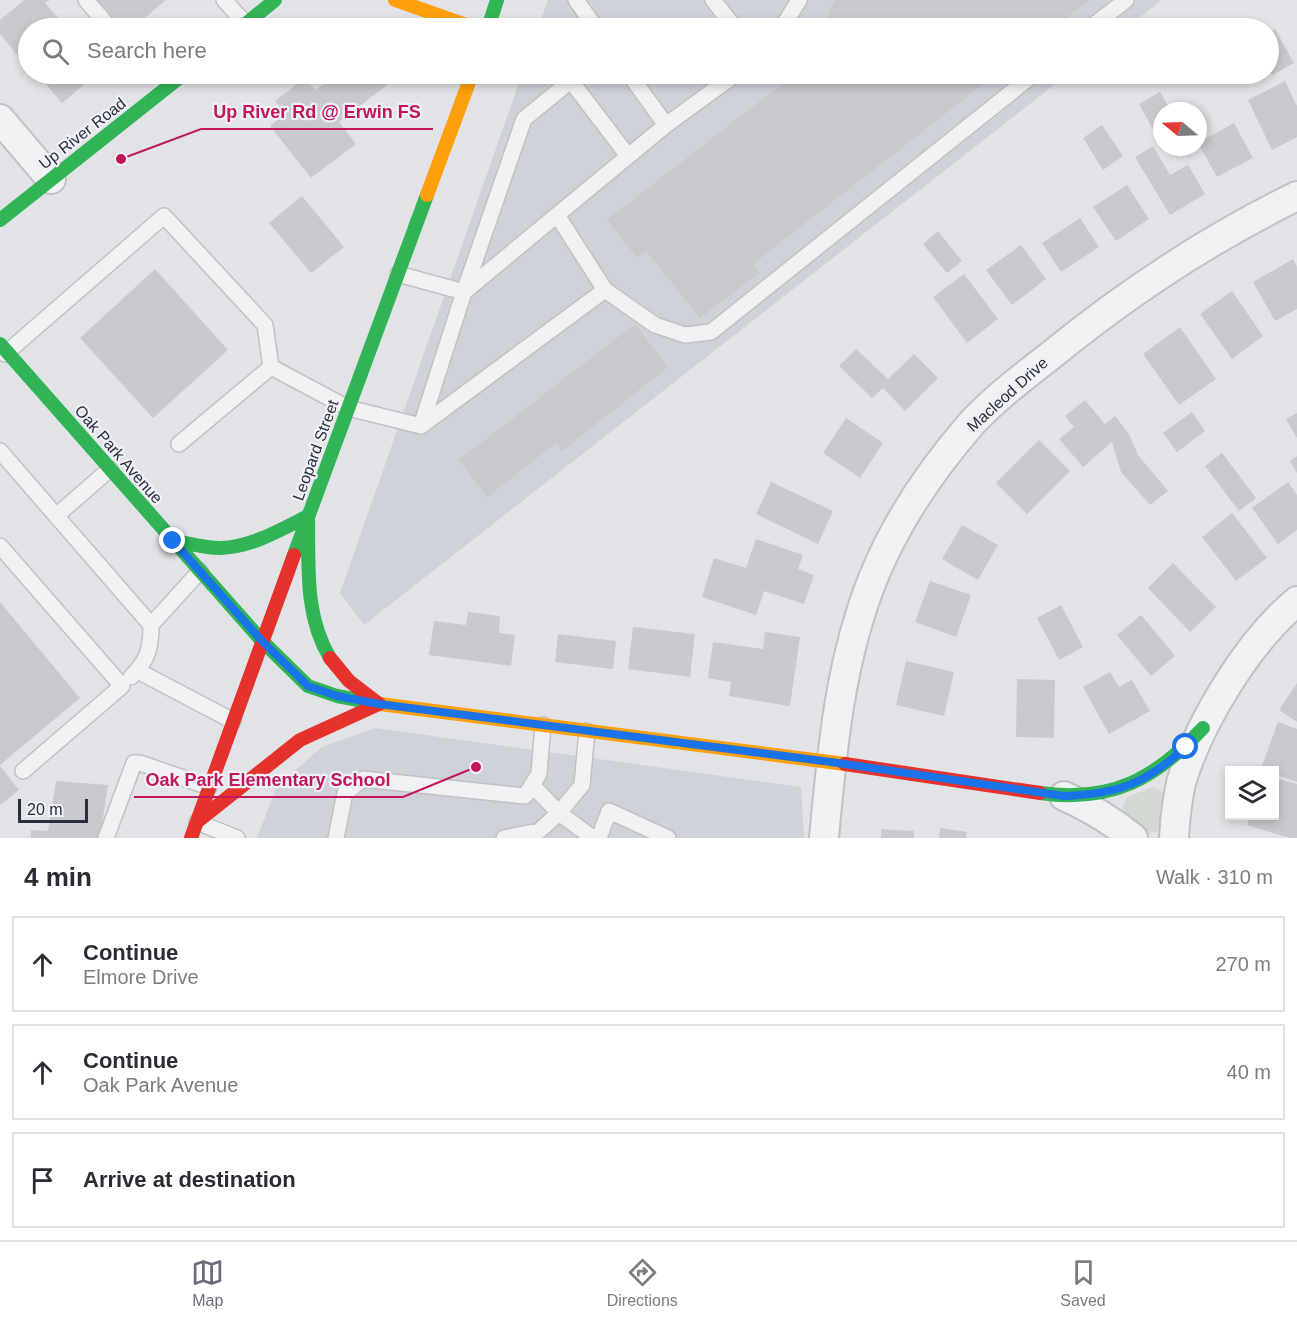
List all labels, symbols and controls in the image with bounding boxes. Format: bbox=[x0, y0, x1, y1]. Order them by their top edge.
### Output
search box bbox=[18, 18, 1279, 84]
icon: search bbox=[39, 35, 72, 68]
text: Search here bbox=[87, 38, 207, 63]
callout: Up River Rd @ Erwin FS bbox=[201, 93, 433, 129]
street label: Up River Road bbox=[36, 94, 129, 172]
text: Up River Rd @ Erwin FS bbox=[213, 102, 421, 122]
north arrow bbox=[1153, 102, 1207, 156]
street label: Macleod Drive bbox=[964, 354, 1051, 435]
street label: Leopard Street bbox=[289, 397, 342, 503]
street label: Oak Park Avenue bbox=[71, 402, 166, 507]
route end bbox=[159, 527, 185, 553]
route start bbox=[1172, 733, 1198, 759]
callout: Oak Park Elementary School bbox=[134, 761, 403, 797]
map controls bbox=[1225, 766, 1279, 820]
button: layers bbox=[1225, 766, 1279, 820]
text: Oak Park Elementary School bbox=[145, 770, 391, 790]
scale bar bbox=[18, 796, 88, 824]
text: 20 m bbox=[27, 801, 63, 818]
text: 4 min bbox=[24, 862, 92, 892]
text: Walk · 310 m bbox=[1156, 866, 1273, 888]
text: Continue bbox=[83, 940, 178, 965]
icon: ahead bbox=[26, 948, 59, 981]
text: 270 m bbox=[1215, 953, 1271, 975]
text: Elmore Drive bbox=[83, 966, 199, 988]
text: Continue bbox=[83, 1048, 178, 1073]
icon: ahead bbox=[26, 1056, 59, 1089]
text: 40 m bbox=[1227, 1061, 1271, 1083]
text: Oak Park Avenue bbox=[83, 1074, 238, 1096]
icon: arrive bbox=[26, 1164, 59, 1197]
text: Arrive at destination bbox=[83, 1167, 296, 1192]
tab: Map bbox=[191, 1256, 224, 1310]
tab: Directions bbox=[607, 1256, 678, 1310]
tab: Saved bbox=[1060, 1256, 1106, 1310]

